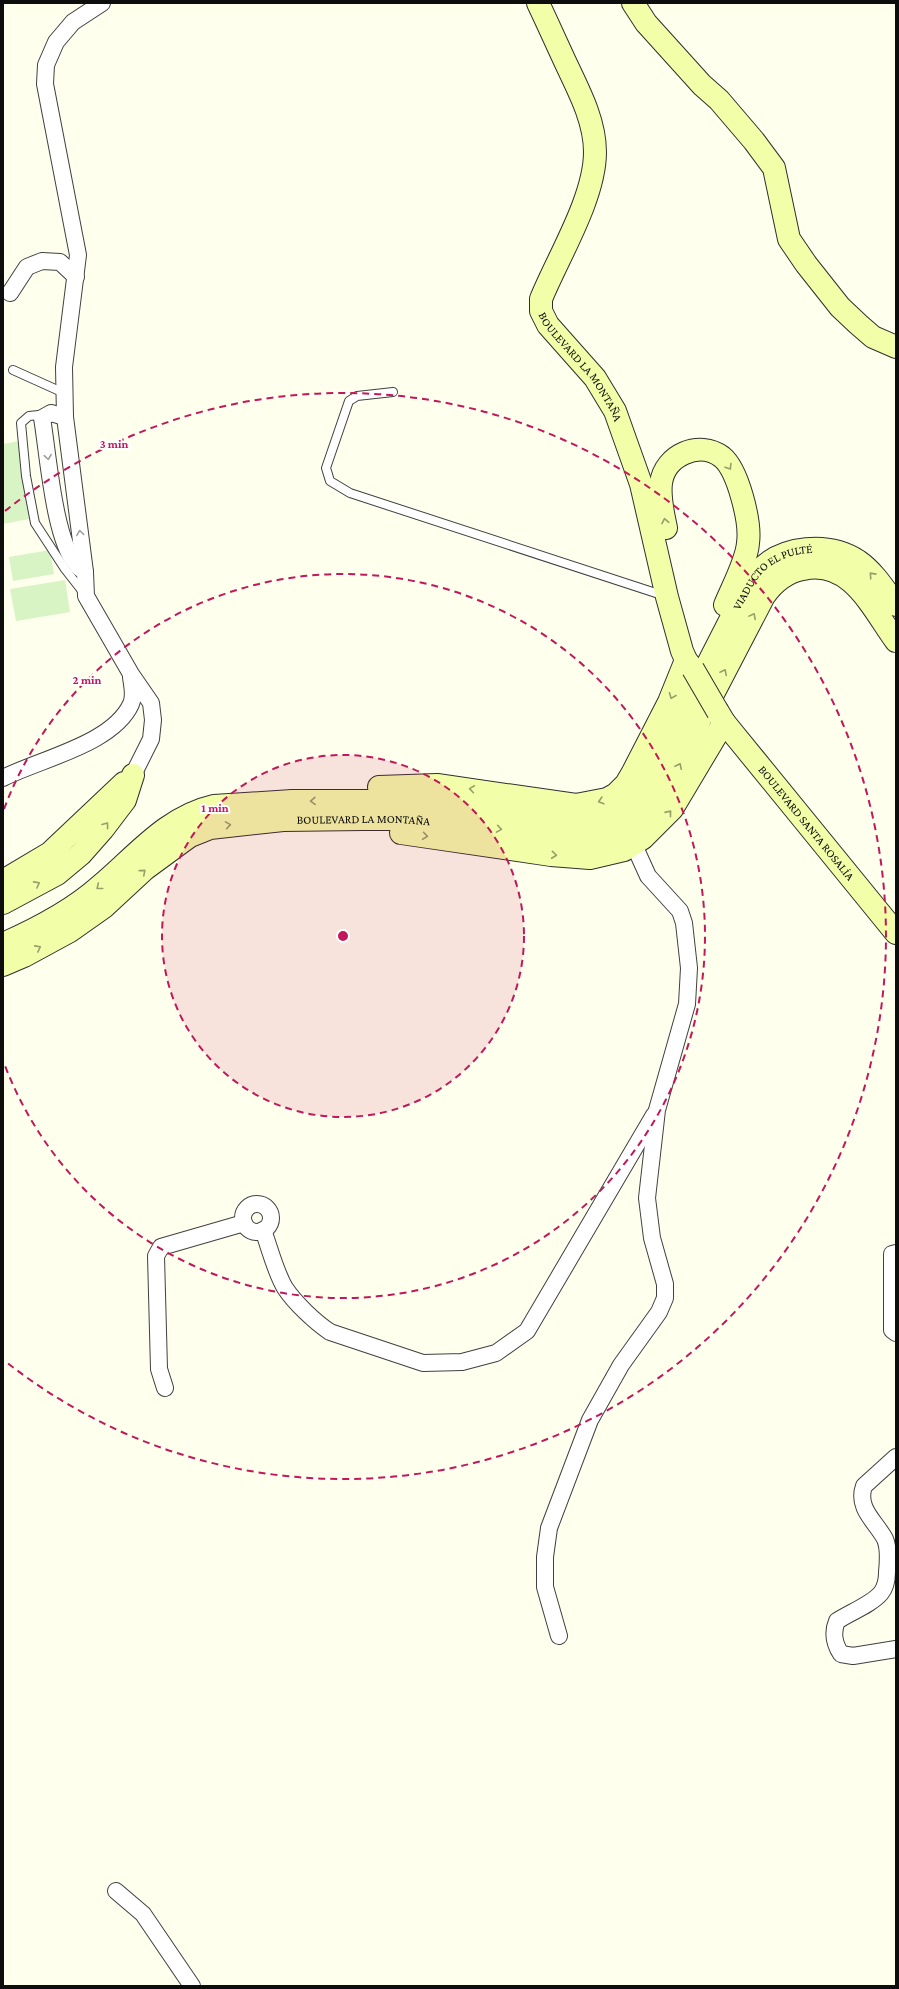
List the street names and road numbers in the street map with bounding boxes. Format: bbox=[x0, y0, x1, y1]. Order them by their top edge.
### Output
street label: BOULEVARD LA MONTAÑA bbox=[536, 310, 625, 423]
street label: VIADUCTO EL PULTÉ bbox=[730, 542, 813, 612]
street label: BOULEVARD SANTA ROSALÍA bbox=[755, 763, 857, 883]
street label: BOULEVARD LA MONTAÑA bbox=[297, 812, 431, 828]

